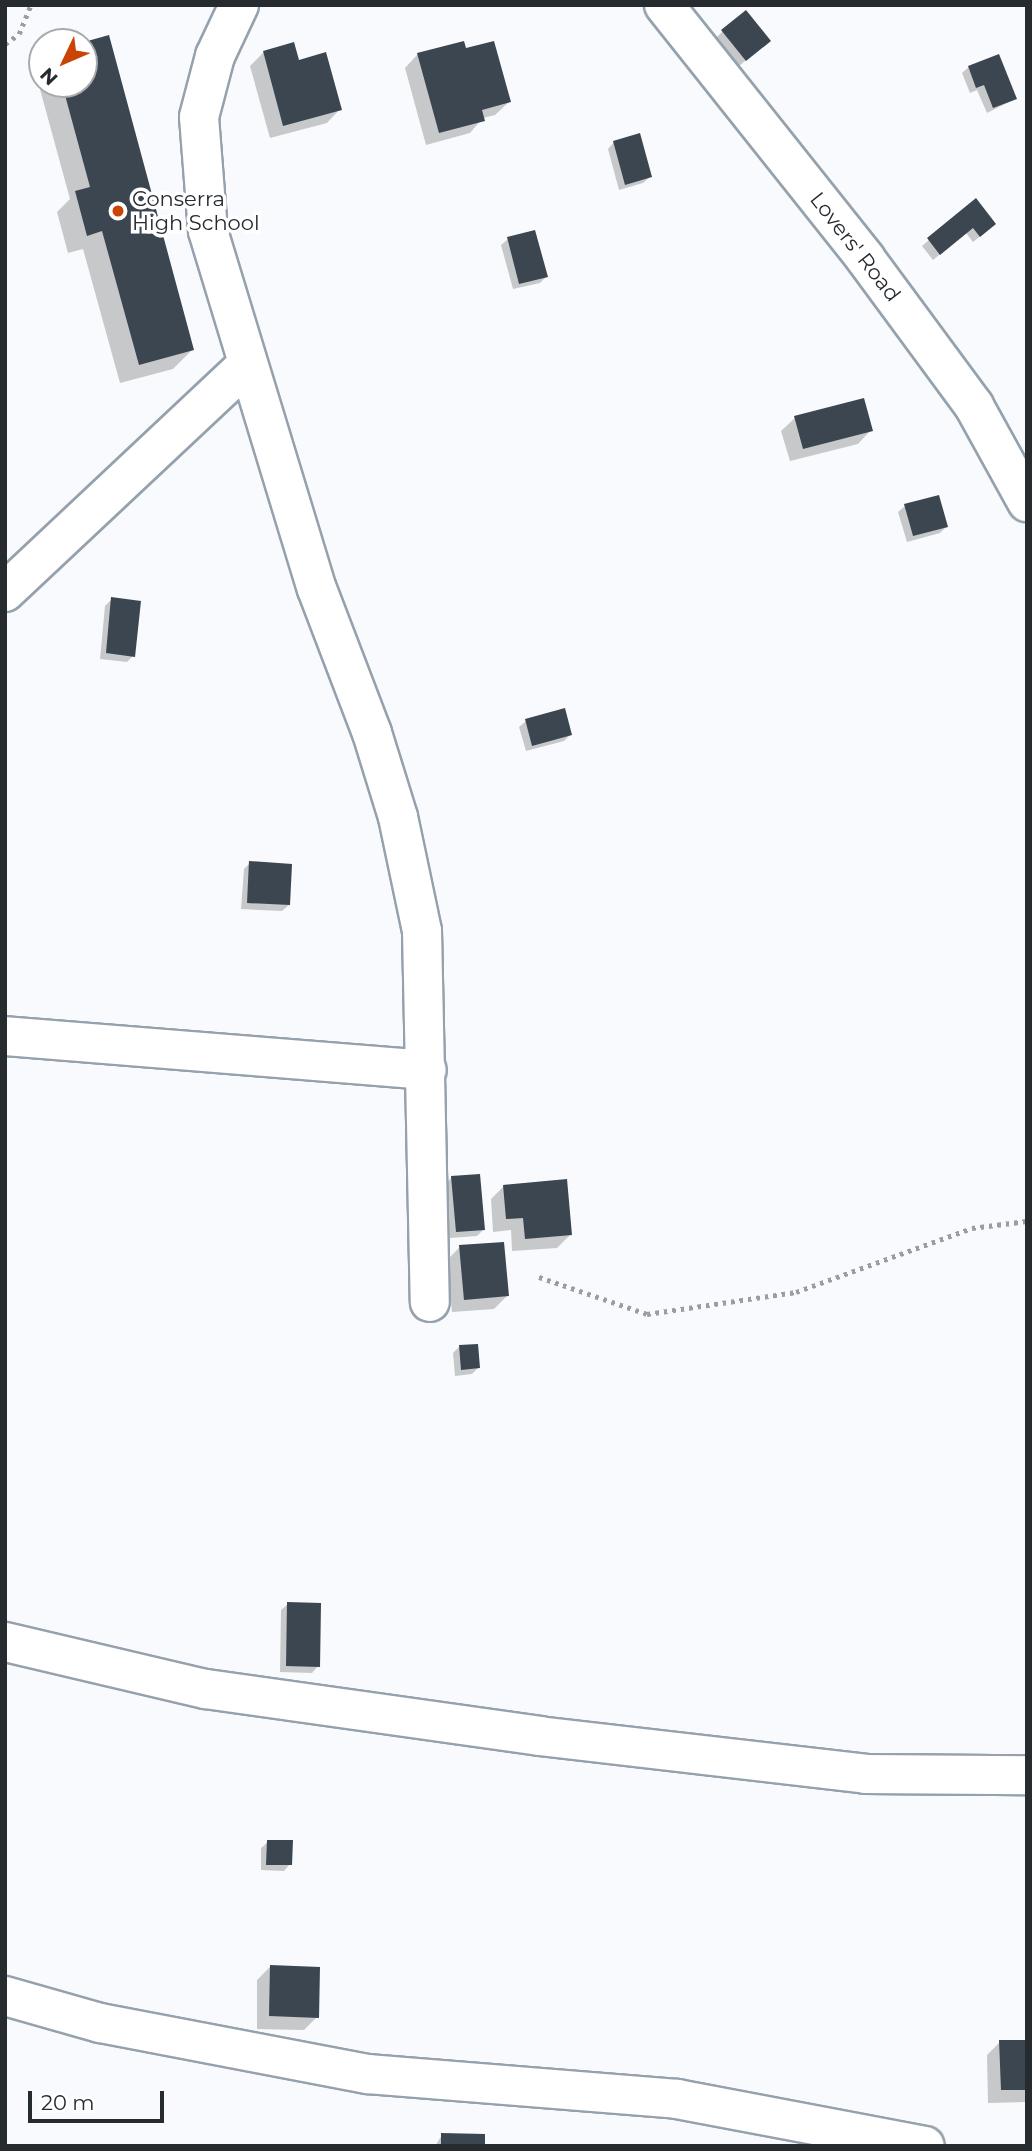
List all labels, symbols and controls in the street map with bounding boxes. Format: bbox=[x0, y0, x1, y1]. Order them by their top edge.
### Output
north arrow bbox=[28, 28, 98, 98]
text: N bbox=[35, 63, 63, 90]
place label: Conserra High School bbox=[132, 186, 260, 236]
street label: Lovers' Road bbox=[804, 187, 906, 307]
marker: Conserra High School bbox=[110, 203, 126, 219]
scale bar bbox=[32, 2078, 168, 2122]
text: 20 m bbox=[41, 2090, 95, 2115]

